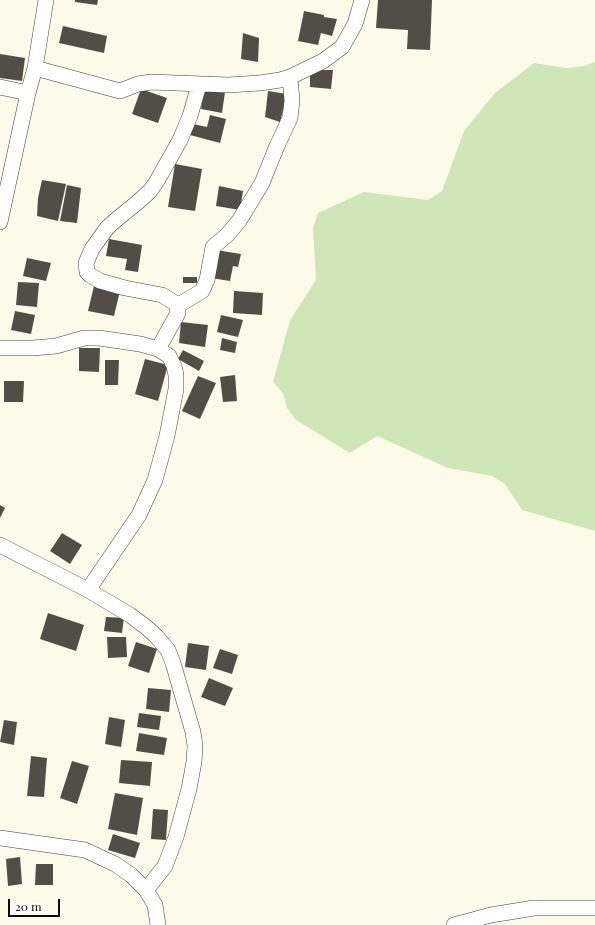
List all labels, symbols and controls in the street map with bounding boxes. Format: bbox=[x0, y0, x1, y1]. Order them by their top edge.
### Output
scale bar bbox=[10, 891, 62, 917]
text: 20 m bbox=[15, 898, 42, 914]

